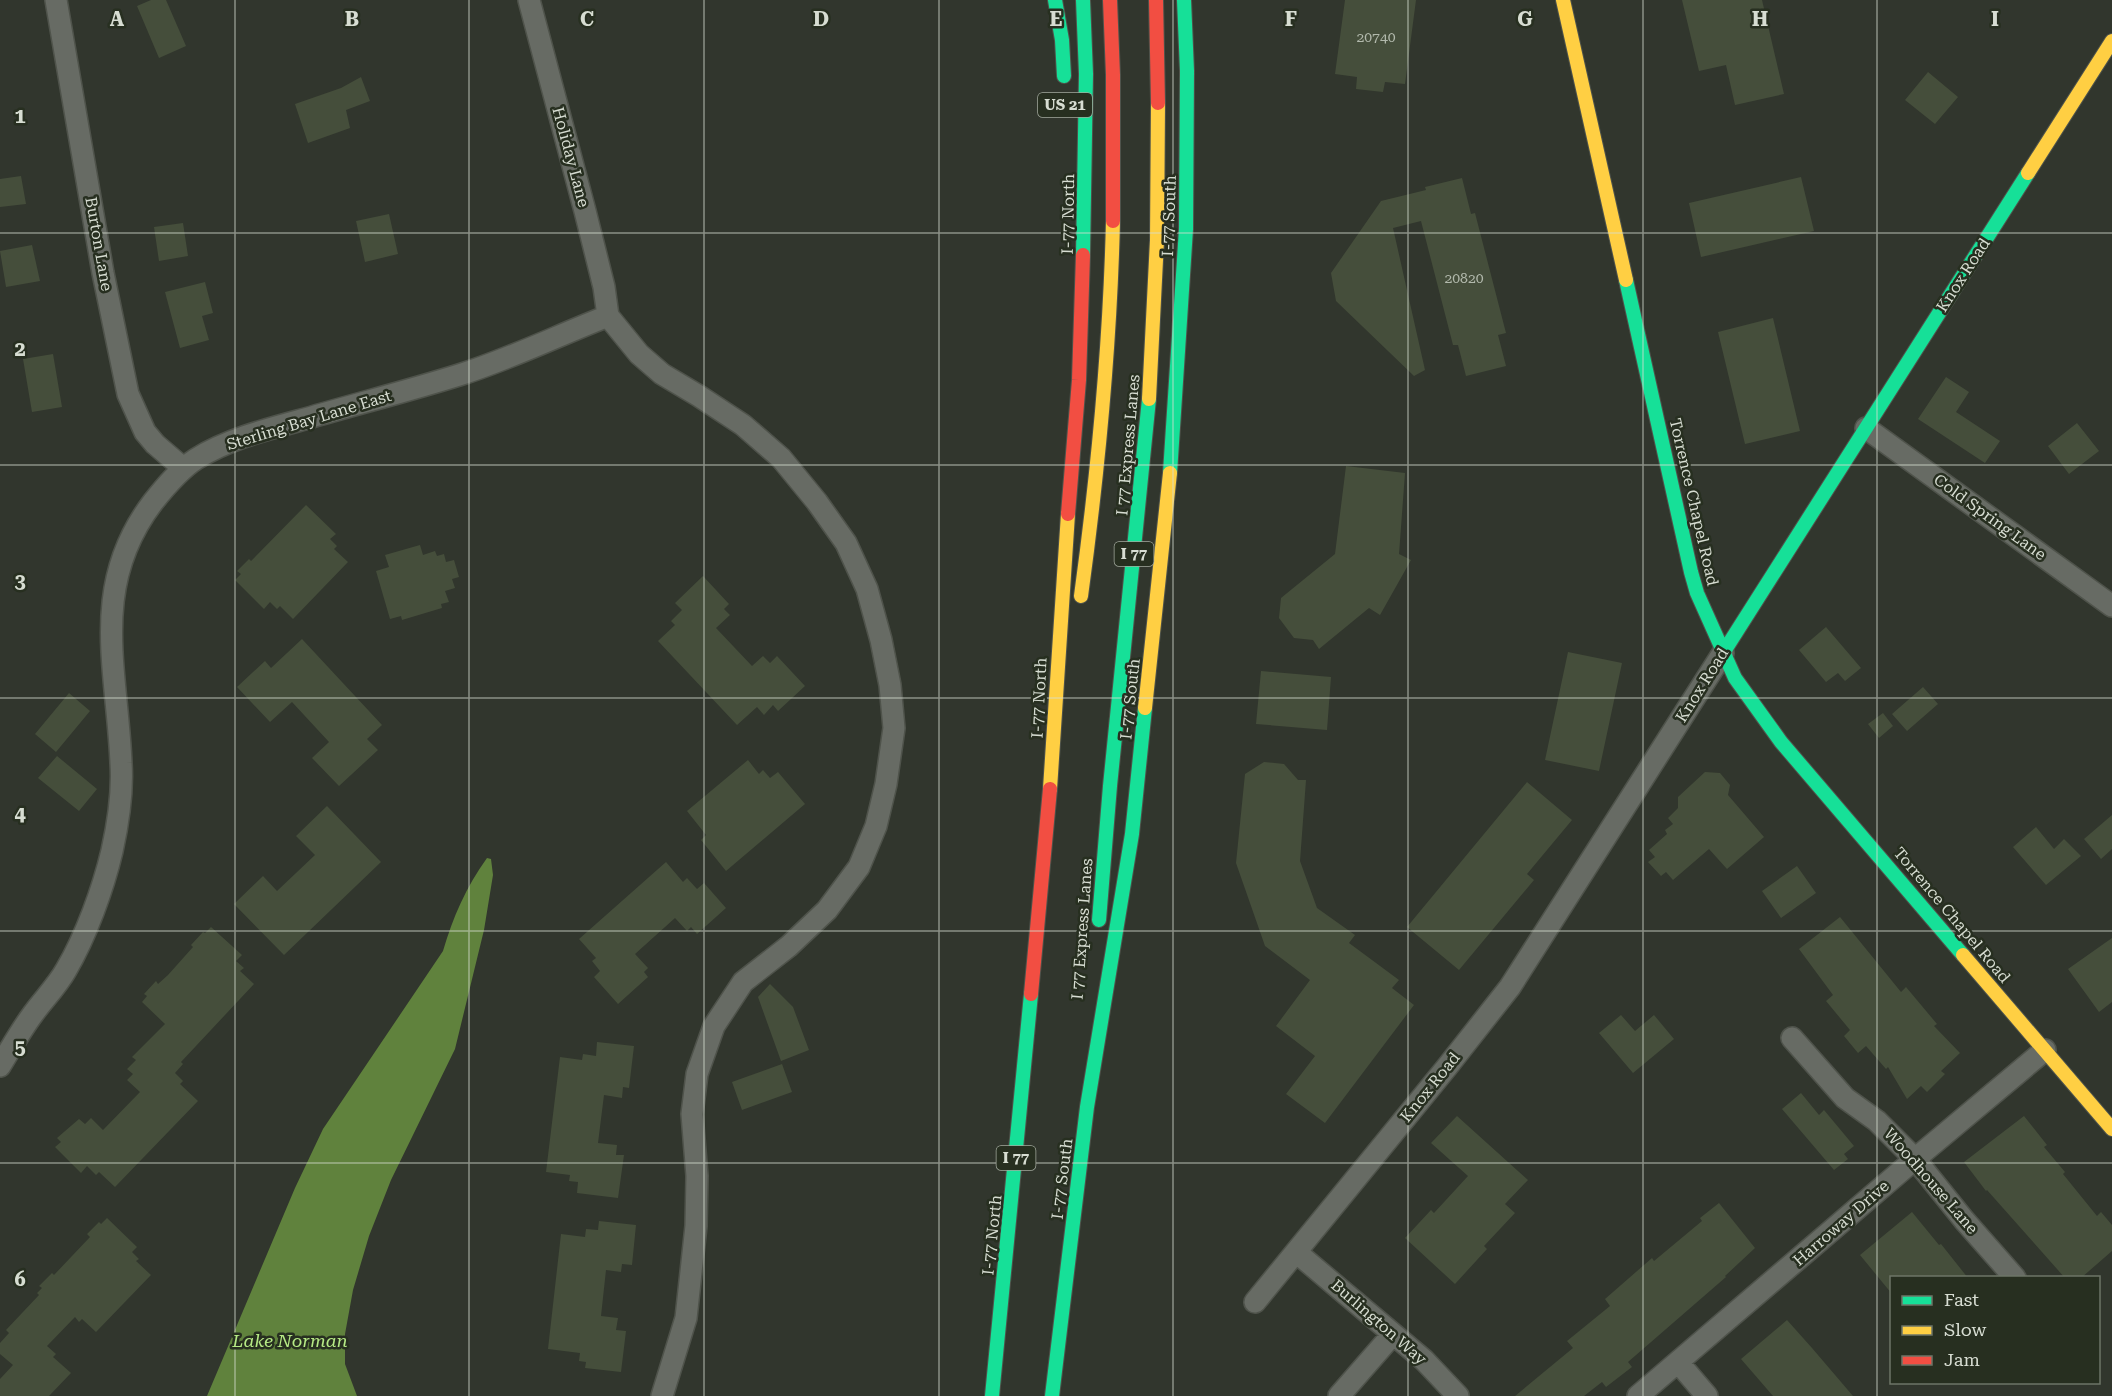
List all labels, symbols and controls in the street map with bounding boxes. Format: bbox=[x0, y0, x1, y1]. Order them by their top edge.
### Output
text: A bbox=[110, 7, 125, 31]
text: B bbox=[345, 7, 359, 31]
text: C bbox=[580, 7, 594, 31]
text: D bbox=[813, 7, 829, 31]
text: E bbox=[1050, 7, 1063, 31]
text: F bbox=[1285, 7, 1297, 31]
text: G bbox=[1517, 7, 1533, 31]
text: H bbox=[1752, 7, 1768, 31]
text: I bbox=[1991, 7, 1999, 31]
house number: 20740 bbox=[1356, 29, 1396, 45]
road number: US 21 bbox=[1038, 93, 1092, 117]
text: 1 bbox=[14, 104, 26, 128]
street label: Holiday Lane bbox=[549, 105, 594, 209]
street label: I-77 North bbox=[1058, 174, 1078, 254]
street label: I-77 South bbox=[1158, 175, 1180, 257]
street label: Burton Lane bbox=[81, 195, 117, 293]
street label: Knox Road bbox=[1932, 235, 1994, 315]
house number: 20820 bbox=[1444, 270, 1484, 286]
text: 2 bbox=[14, 337, 26, 361]
street label: I 77 Express Lanes bbox=[1112, 373, 1144, 516]
street label: Sterling Bay Lane East bbox=[224, 386, 394, 454]
street label: Torrence Chapel Road bbox=[1665, 416, 1723, 588]
street label: Cold Spring Lane bbox=[1930, 470, 2050, 564]
road number: I 77 bbox=[1114, 542, 1154, 566]
text: 3 bbox=[14, 569, 26, 593]
street label: Knox Road bbox=[1672, 644, 1732, 726]
street label: I-77 North bbox=[1027, 657, 1051, 739]
street label: I-77 South bbox=[1116, 658, 1144, 740]
text: 4 bbox=[14, 802, 26, 826]
street label: Torrence Chapel Road bbox=[1890, 843, 2014, 987]
street label: I 77 Express Lanes bbox=[1068, 857, 1096, 1000]
text: 5 bbox=[14, 1035, 26, 1059]
street label: Knox Road bbox=[1396, 1048, 1464, 1126]
street label: Woodhouse Lane bbox=[1880, 1124, 1982, 1238]
street label: I-77 South bbox=[1048, 1137, 1076, 1221]
road number: I 77 bbox=[996, 1146, 1036, 1170]
street label: Harroway Drive bbox=[1789, 1176, 1893, 1270]
street label: I-77 North bbox=[978, 1194, 1006, 1276]
text: 6 bbox=[14, 1267, 26, 1291]
street label: Burlington Way bbox=[1327, 1275, 1431, 1369]
legend bbox=[1890, 1276, 2100, 1384]
text: Fast bbox=[1944, 1289, 1979, 1310]
text: Slow bbox=[1944, 1319, 1986, 1340]
water label: Lake Norman bbox=[231, 1330, 348, 1351]
text: Jam bbox=[1944, 1349, 1980, 1370]

